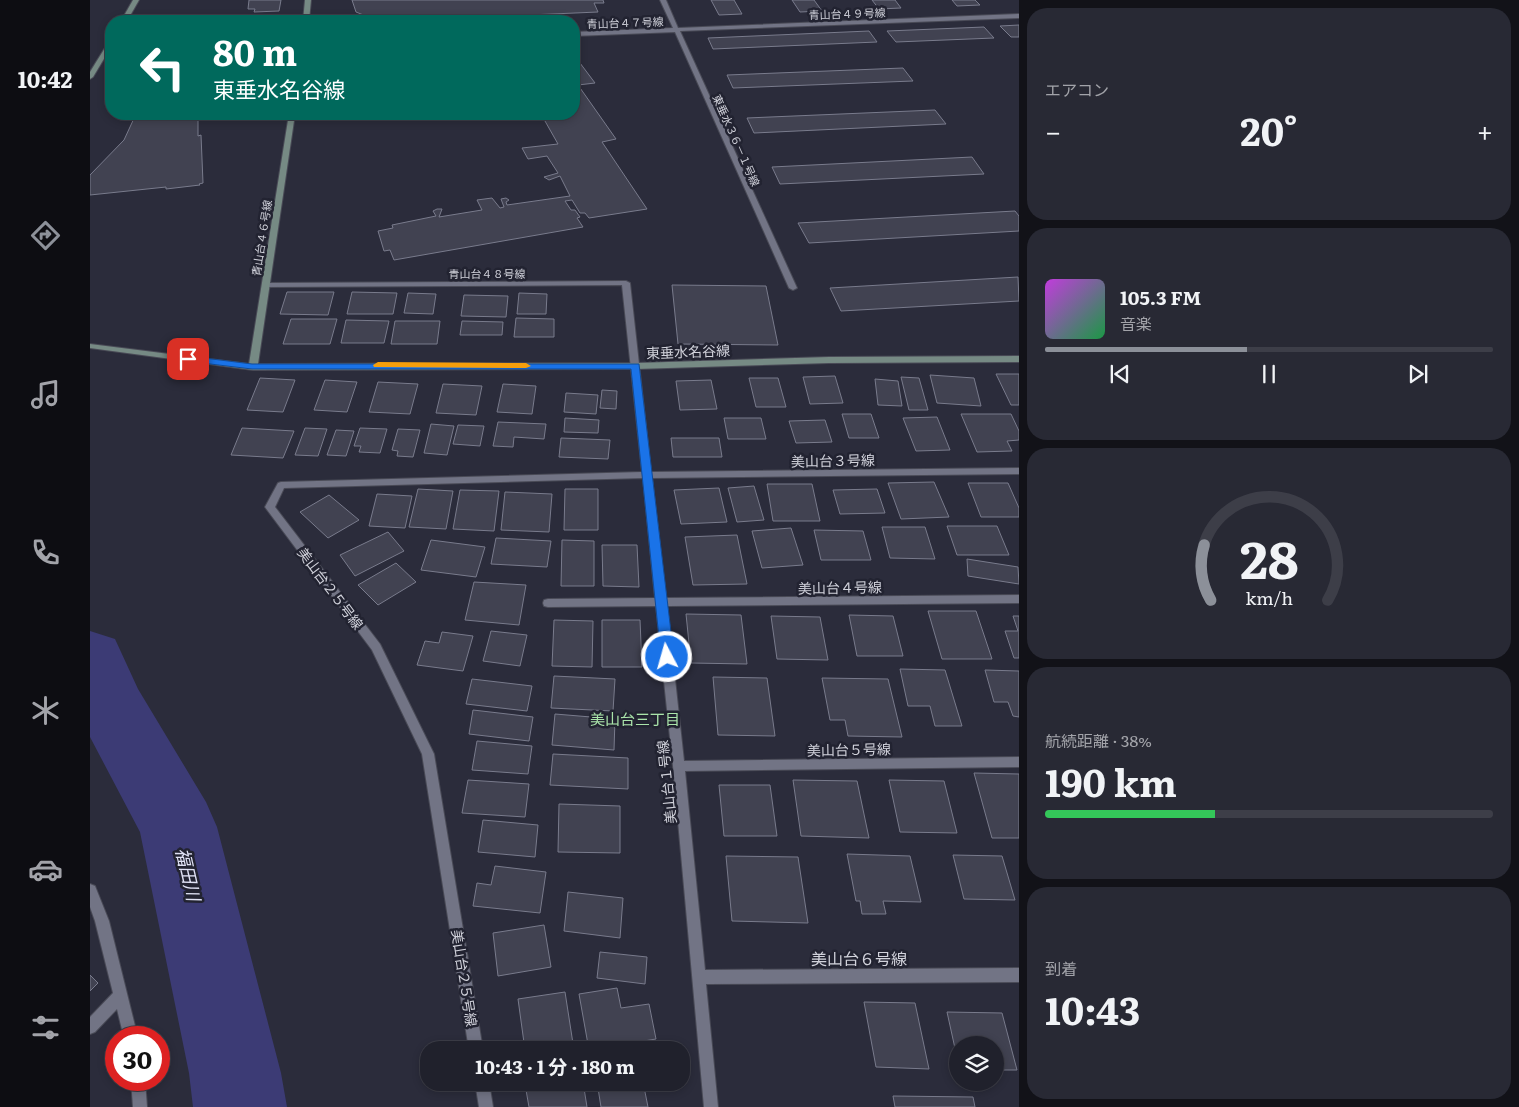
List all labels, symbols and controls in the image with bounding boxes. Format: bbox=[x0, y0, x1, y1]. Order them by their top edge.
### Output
street label: 青山台４９号線 bbox=[808, 4, 886, 22]
street label: 青山台４７号線 bbox=[586, 13, 664, 31]
text: 80 m bbox=[213, 25, 297, 77]
icon: left bbox=[130, 35, 195, 100]
text: 10:42 bbox=[18, 62, 72, 95]
text: 東垂水名谷線 bbox=[213, 72, 345, 105]
text: エアコン bbox=[1045, 77, 1109, 101]
street label: 東垂水３６－１号線 bbox=[710, 92, 764, 188]
text: 20° bbox=[1240, 101, 1298, 158]
text: − bbox=[1045, 109, 1061, 151]
text: + bbox=[1477, 109, 1493, 151]
street label: 青山台４６号線 bbox=[247, 199, 275, 277]
icon: directions bbox=[28, 218, 63, 253]
street label: 青山台４８号線 bbox=[449, 265, 526, 281]
text: 105.3 FM bbox=[1120, 283, 1201, 311]
text: 音楽 bbox=[1120, 311, 1152, 335]
pin bbox=[167, 338, 209, 380]
street label: 東垂水名谷線 bbox=[646, 340, 730, 362]
icon: arrive bbox=[174, 345, 202, 373]
icon: previous bbox=[1106, 360, 1134, 388]
icon: pause bbox=[1255, 360, 1283, 388]
icon: next bbox=[1404, 360, 1432, 388]
icon: music bbox=[28, 377, 63, 412]
street label: 美山台３号線 bbox=[791, 449, 875, 471]
text: 28 bbox=[1240, 518, 1298, 595]
icon: phone bbox=[28, 535, 63, 570]
street label: 美山台２５号線 bbox=[294, 543, 368, 633]
street label: 美山台４号線 bbox=[798, 576, 882, 598]
text: km/h bbox=[1245, 584, 1293, 611]
position arrow bbox=[640, 630, 692, 682]
icon: climate bbox=[28, 693, 63, 728]
district label: 美山台三丁目 bbox=[590, 707, 680, 730]
text: 航続距離 · 38% bbox=[1045, 728, 1152, 752]
street label: 美山台５号線 bbox=[807, 738, 891, 760]
street label: 美山台１号線 bbox=[652, 739, 680, 825]
text: 190 km bbox=[1045, 752, 1177, 809]
water label: 福田川 bbox=[170, 845, 209, 905]
icon: car bbox=[28, 852, 63, 887]
street label: 美山台２５号線 bbox=[447, 928, 483, 1028]
street label: 美山台６号線 bbox=[811, 946, 907, 970]
text: 到着 bbox=[1045, 956, 1077, 980]
text: 10:43 bbox=[1045, 980, 1140, 1037]
icon: filters bbox=[28, 1010, 63, 1045]
speed limit sign: 30 bbox=[105, 1026, 170, 1091]
map controls bbox=[949, 1036, 1004, 1091]
button: layers bbox=[949, 1036, 1004, 1091]
text: 10:43 · 1 分 · 180 m bbox=[475, 1052, 635, 1080]

